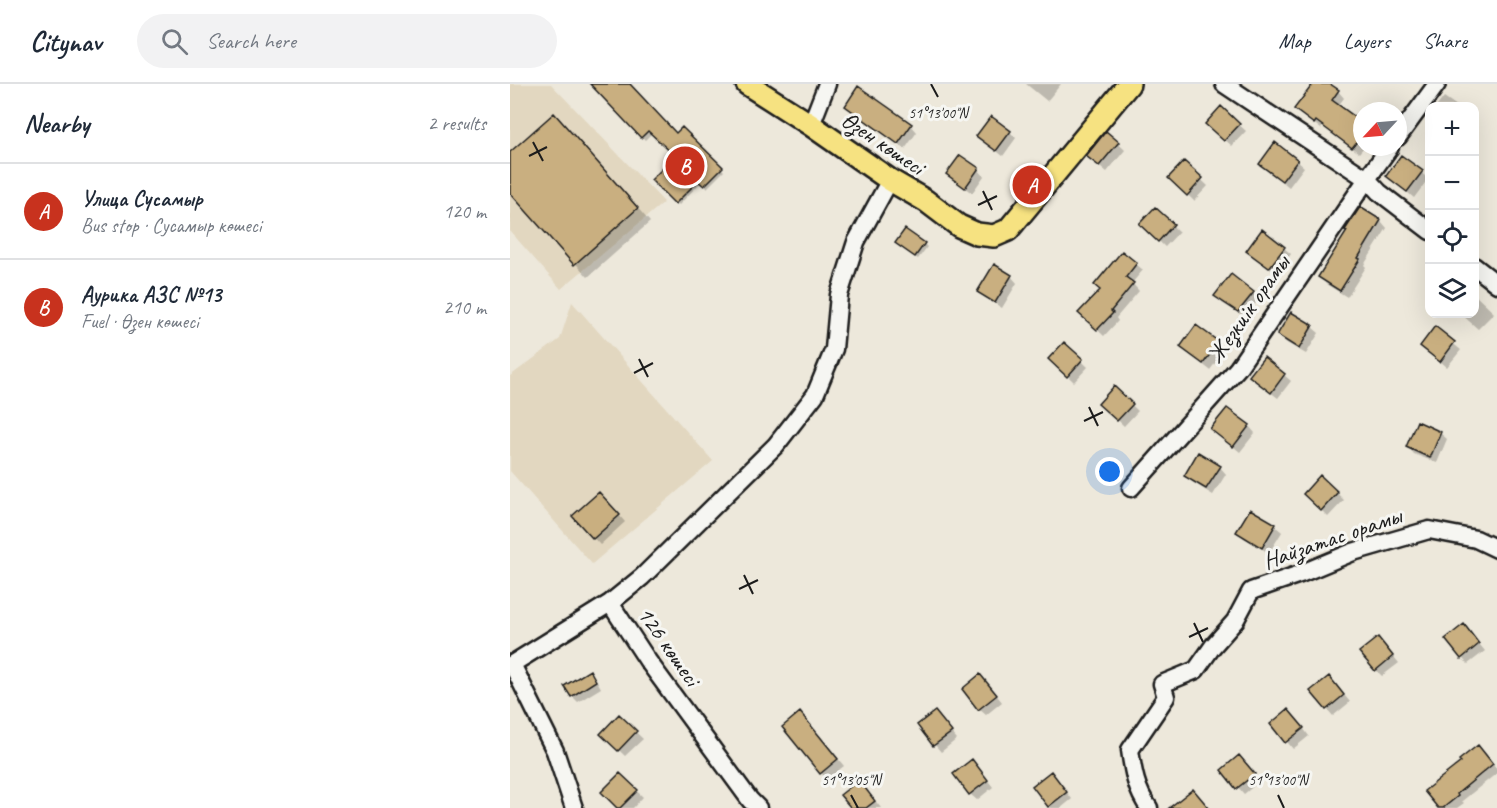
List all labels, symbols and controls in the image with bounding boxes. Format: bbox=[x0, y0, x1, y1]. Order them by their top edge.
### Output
search box bbox=[137, 14, 557, 68]
text: Citynav bbox=[30, 24, 101, 59]
icon: search bbox=[158, 25, 191, 58]
text: Search here bbox=[206, 27, 296, 55]
text: Map bbox=[1278, 28, 1311, 54]
text: Layers bbox=[1344, 28, 1390, 54]
text: Share bbox=[1423, 28, 1467, 54]
north arrow bbox=[1353, 102, 1407, 156]
map controls bbox=[1425, 102, 1479, 318]
button: + bbox=[1425, 102, 1479, 156]
street label: Өзен көшесі bbox=[835, 104, 932, 184]
text: 51°13'00"N bbox=[908, 104, 971, 123]
text: Nearby bbox=[24, 107, 89, 140]
text: 2 results bbox=[427, 111, 486, 136]
pin: B bbox=[666, 144, 705, 188]
button: − bbox=[1425, 156, 1479, 210]
pin: A bbox=[1012, 162, 1052, 208]
text: Улица Сусамыр bbox=[81, 185, 202, 213]
text: A bbox=[38, 199, 49, 224]
text: 120 m bbox=[443, 199, 486, 224]
button: locate bbox=[1425, 210, 1479, 264]
text: Bus stop · Сусамыр көшесі bbox=[81, 213, 262, 238]
street label: Жезкиік орамы bbox=[1200, 247, 1298, 370]
button: layers bbox=[1425, 264, 1479, 318]
text: Аурика АЗС №13 bbox=[81, 281, 221, 309]
text: B bbox=[38, 295, 49, 320]
text: 210 m bbox=[443, 295, 486, 320]
text: Fuel · Өзен көшесі bbox=[81, 309, 199, 334]
your location bbox=[1095, 457, 1124, 486]
street label: Найзатас орамы bbox=[1259, 499, 1408, 577]
street label: 126 көшесі bbox=[631, 600, 709, 694]
text: 51°13'05"N bbox=[821, 771, 884, 790]
text: 51°13'00"N bbox=[1248, 771, 1311, 790]

